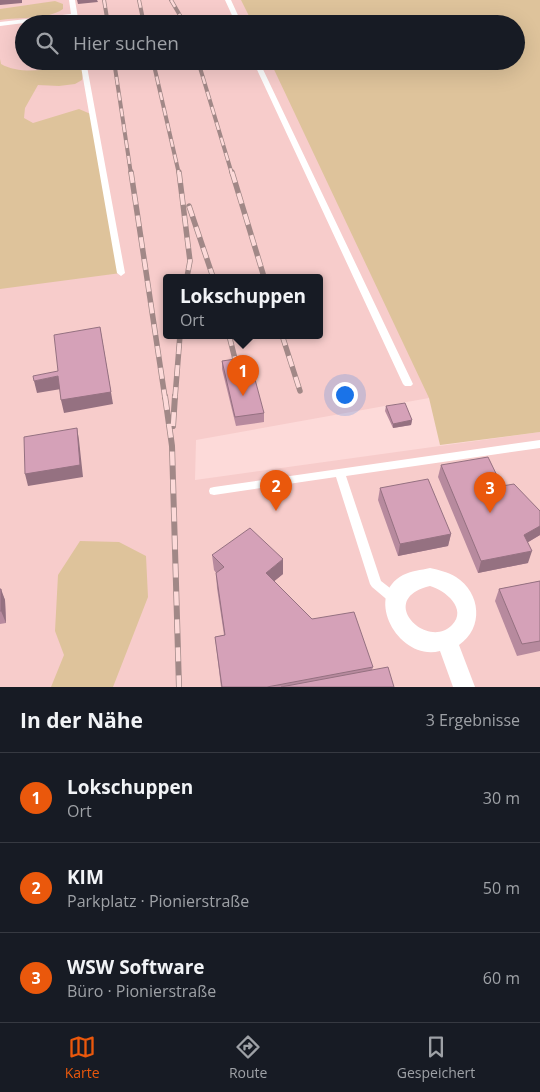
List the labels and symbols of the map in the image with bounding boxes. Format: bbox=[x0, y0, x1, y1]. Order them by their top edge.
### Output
pin: 1 bbox=[227, 355, 259, 396]
your location bbox=[332, 382, 358, 408]
pin: 2 bbox=[260, 470, 292, 511]
pin: 3 bbox=[474, 472, 506, 513]

